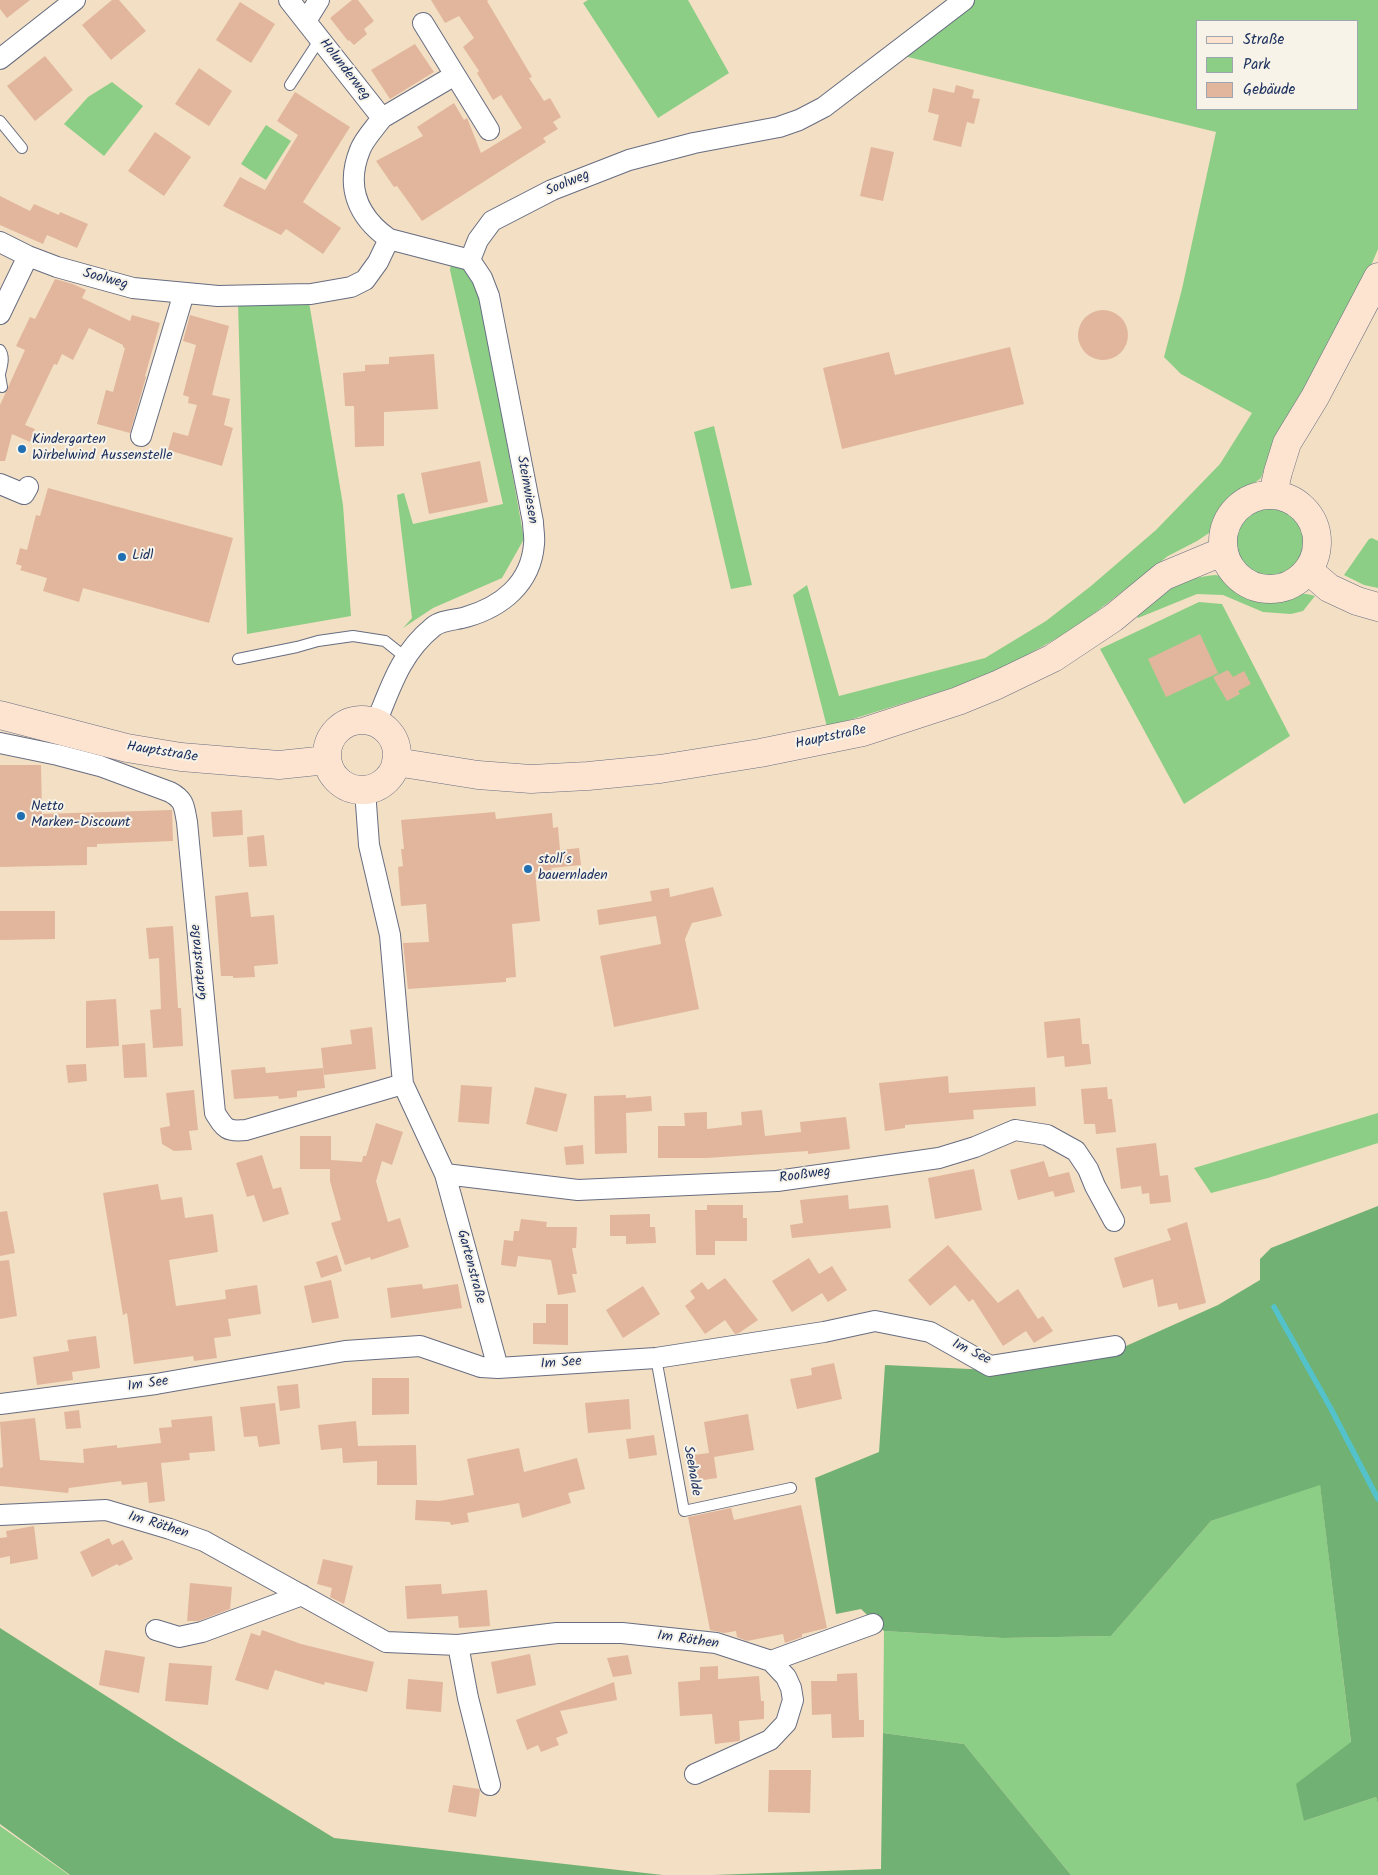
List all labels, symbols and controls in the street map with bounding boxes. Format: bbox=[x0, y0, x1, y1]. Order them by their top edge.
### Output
legend bbox=[1196, 20, 1358, 110]
text: Straße bbox=[1243, 28, 1284, 52]
street label: Holunderweg bbox=[315, 36, 373, 104]
text: Park bbox=[1243, 53, 1270, 77]
text: Gebäude bbox=[1243, 78, 1295, 102]
street label: Soolweg bbox=[544, 167, 592, 201]
street label: Soolweg bbox=[81, 266, 129, 294]
place label: Kindergarten Wirbelwind Aussenstelle bbox=[32, 433, 173, 466]
marker: Kindergarten Wirbelwind Aussenstelle bbox=[16, 443, 28, 455]
street label: Steinwiesen bbox=[512, 455, 540, 525]
place label: Lidl bbox=[132, 549, 153, 565]
marker: Lidl bbox=[116, 551, 128, 563]
street label: Hauptstraße bbox=[794, 722, 868, 754]
street label: Hauptstraße bbox=[125, 739, 199, 767]
place label: Netto Marken-Discount bbox=[31, 800, 131, 832]
marker: Netto Marken-Discount bbox=[15, 810, 27, 822]
place label: stoll´s bauernladen bbox=[538, 853, 608, 886]
marker: stoll´s bauernladen bbox=[522, 863, 534, 875]
street label: Gartenstraße bbox=[188, 923, 212, 1001]
street label: Rooßweg bbox=[778, 1164, 832, 1188]
street label: Gartenstraße bbox=[452, 1228, 488, 1306]
street label: Im See bbox=[949, 1336, 993, 1370]
street label: Im See bbox=[540, 1354, 582, 1374]
street label: Im See bbox=[126, 1374, 170, 1396]
street label: Seehalde bbox=[678, 1445, 704, 1497]
street label: Im Röthen bbox=[126, 1509, 190, 1543]
street label: Im Röthen bbox=[656, 1628, 720, 1654]

